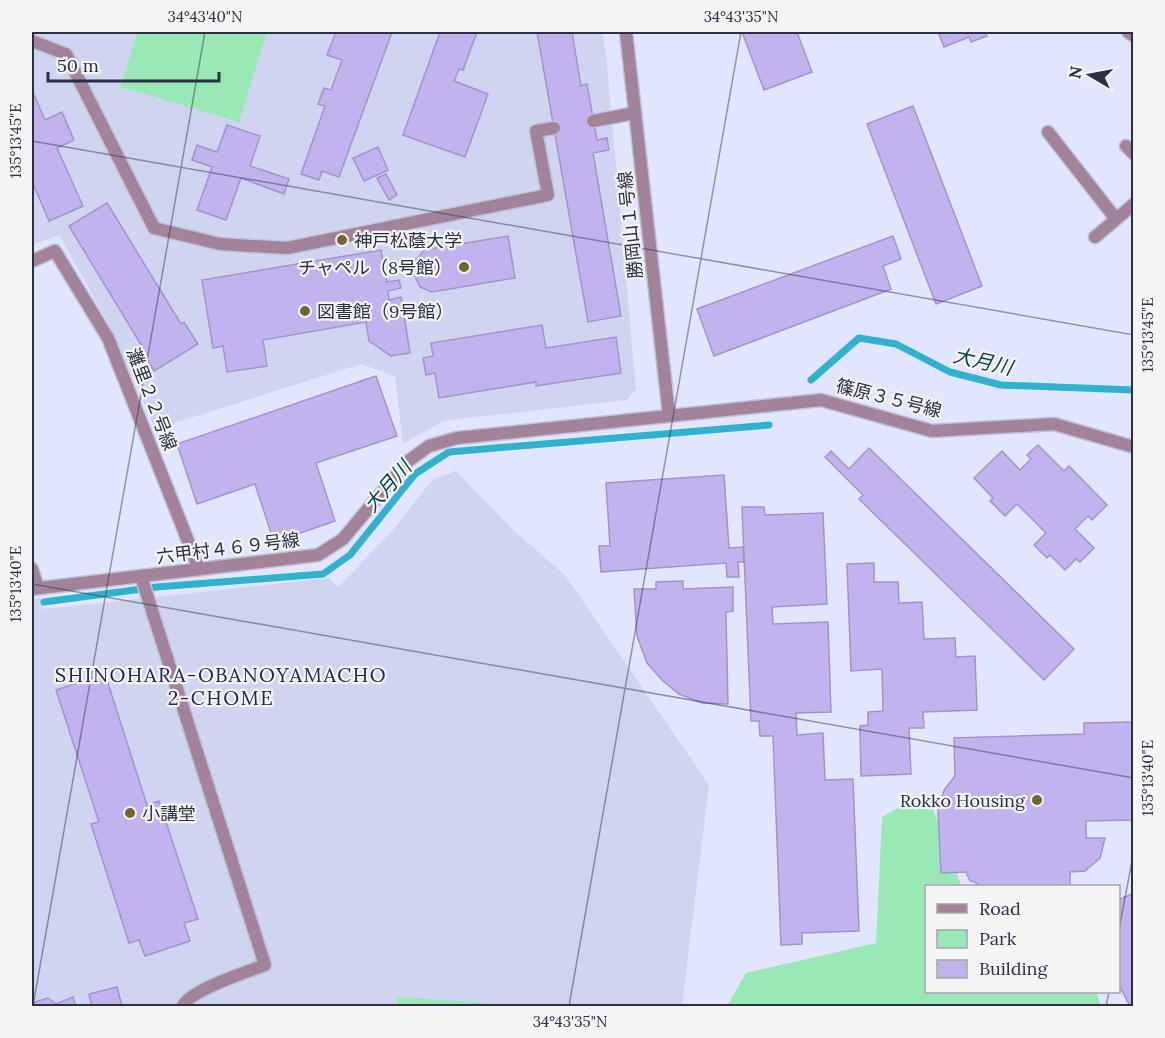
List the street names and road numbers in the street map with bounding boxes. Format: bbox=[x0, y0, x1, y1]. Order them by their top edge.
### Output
street label: 勝岡山１号線 bbox=[613, 170, 647, 280]
street label: 灘里２２号線 bbox=[122, 344, 182, 454]
street label: 篠原３５号線 bbox=[834, 374, 944, 422]
street label: 六甲村４６９号線 bbox=[155, 528, 301, 568]

